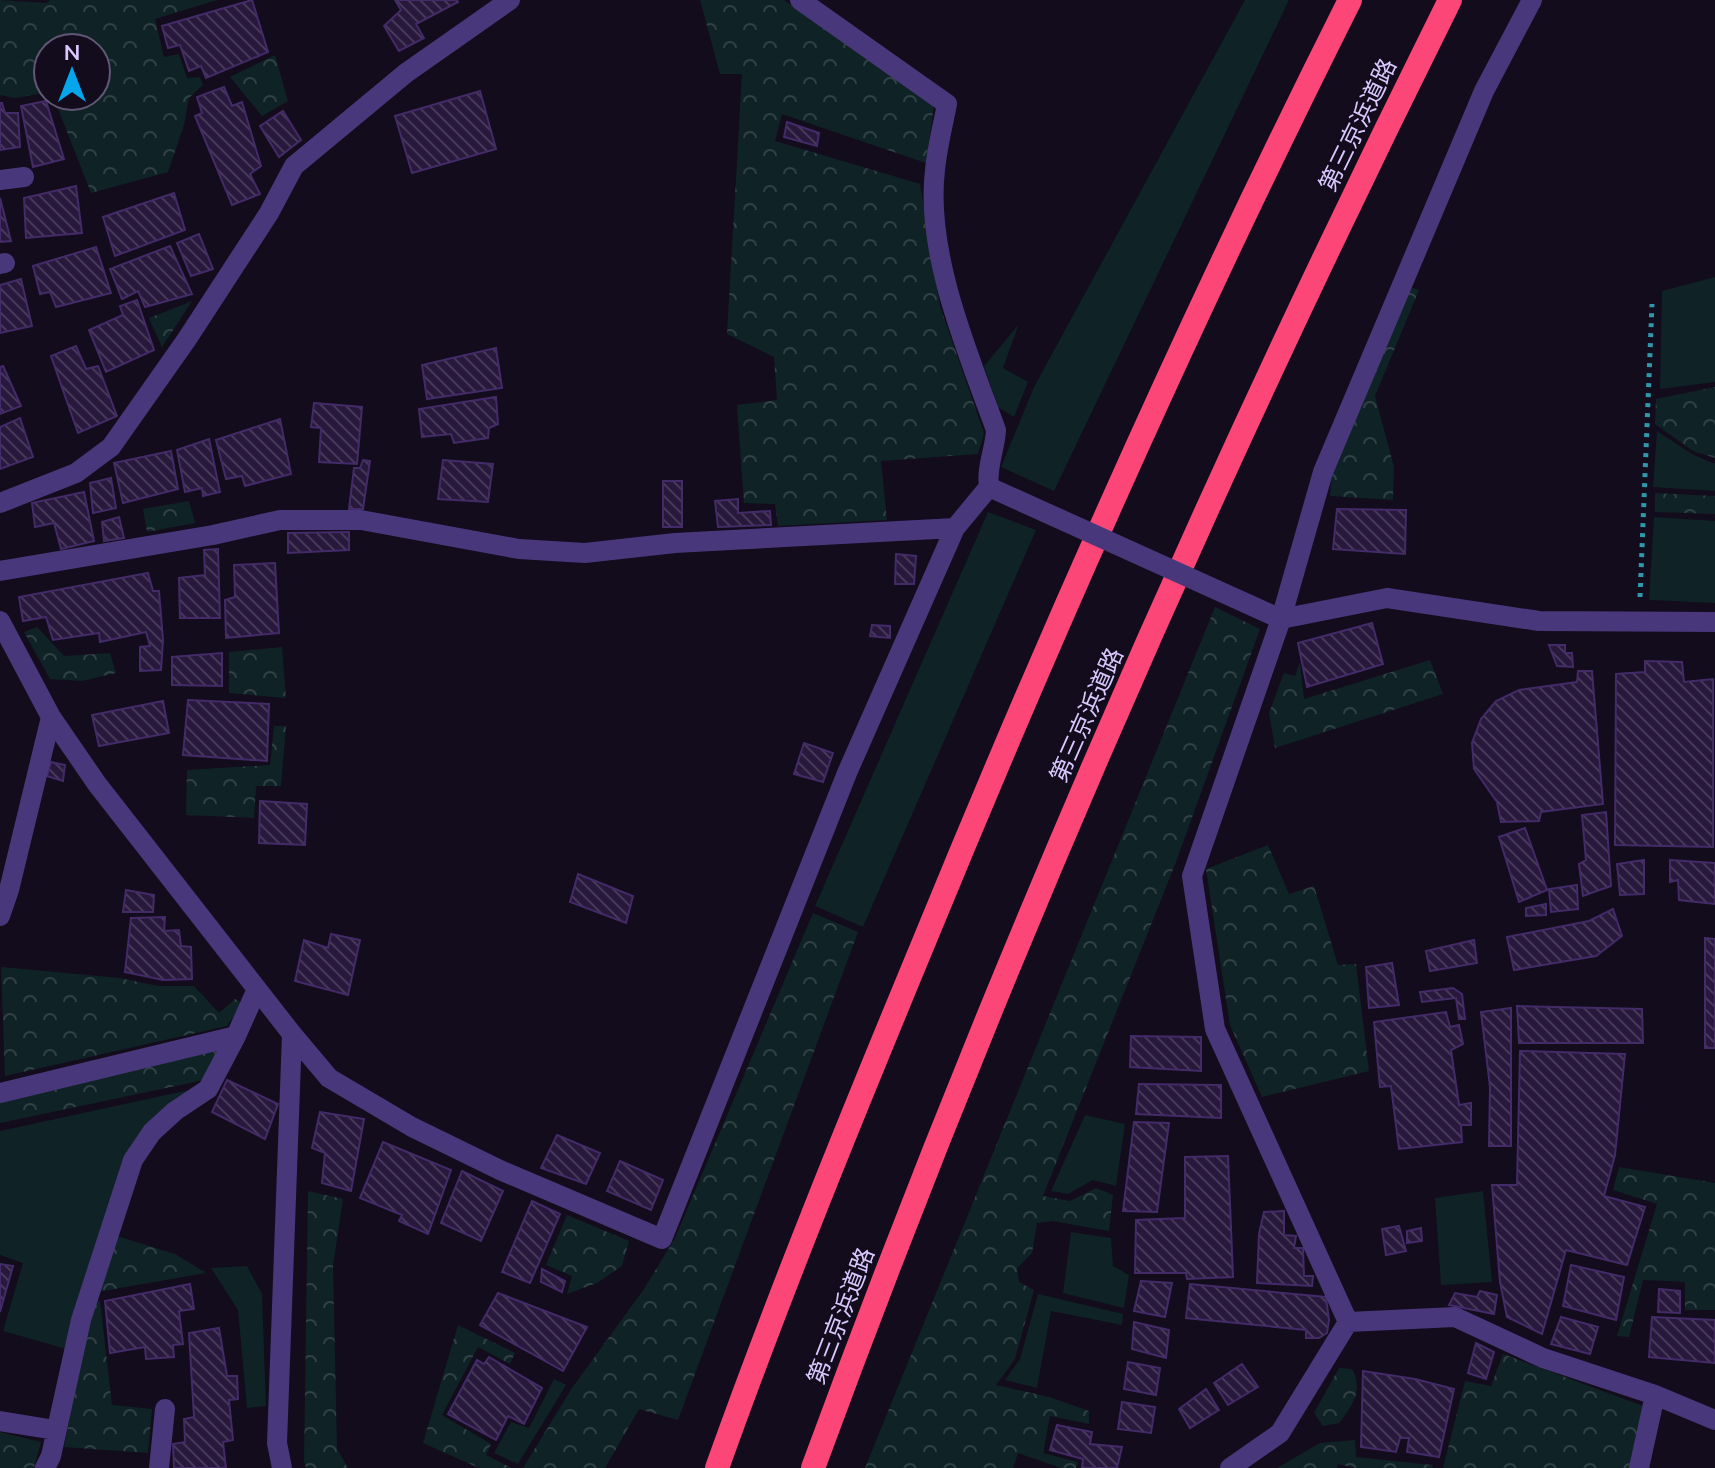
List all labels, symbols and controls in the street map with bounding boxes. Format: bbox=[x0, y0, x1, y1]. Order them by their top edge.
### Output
north arrow bbox=[32, 32, 112, 112]
text: N bbox=[64, 38, 80, 66]
street label: 第三京浜道路 bbox=[1312, 53, 1402, 196]
street label: 第三京浜道路 bbox=[1043, 643, 1129, 786]
street label: 第三京浜道路 bbox=[800, 1243, 880, 1388]

